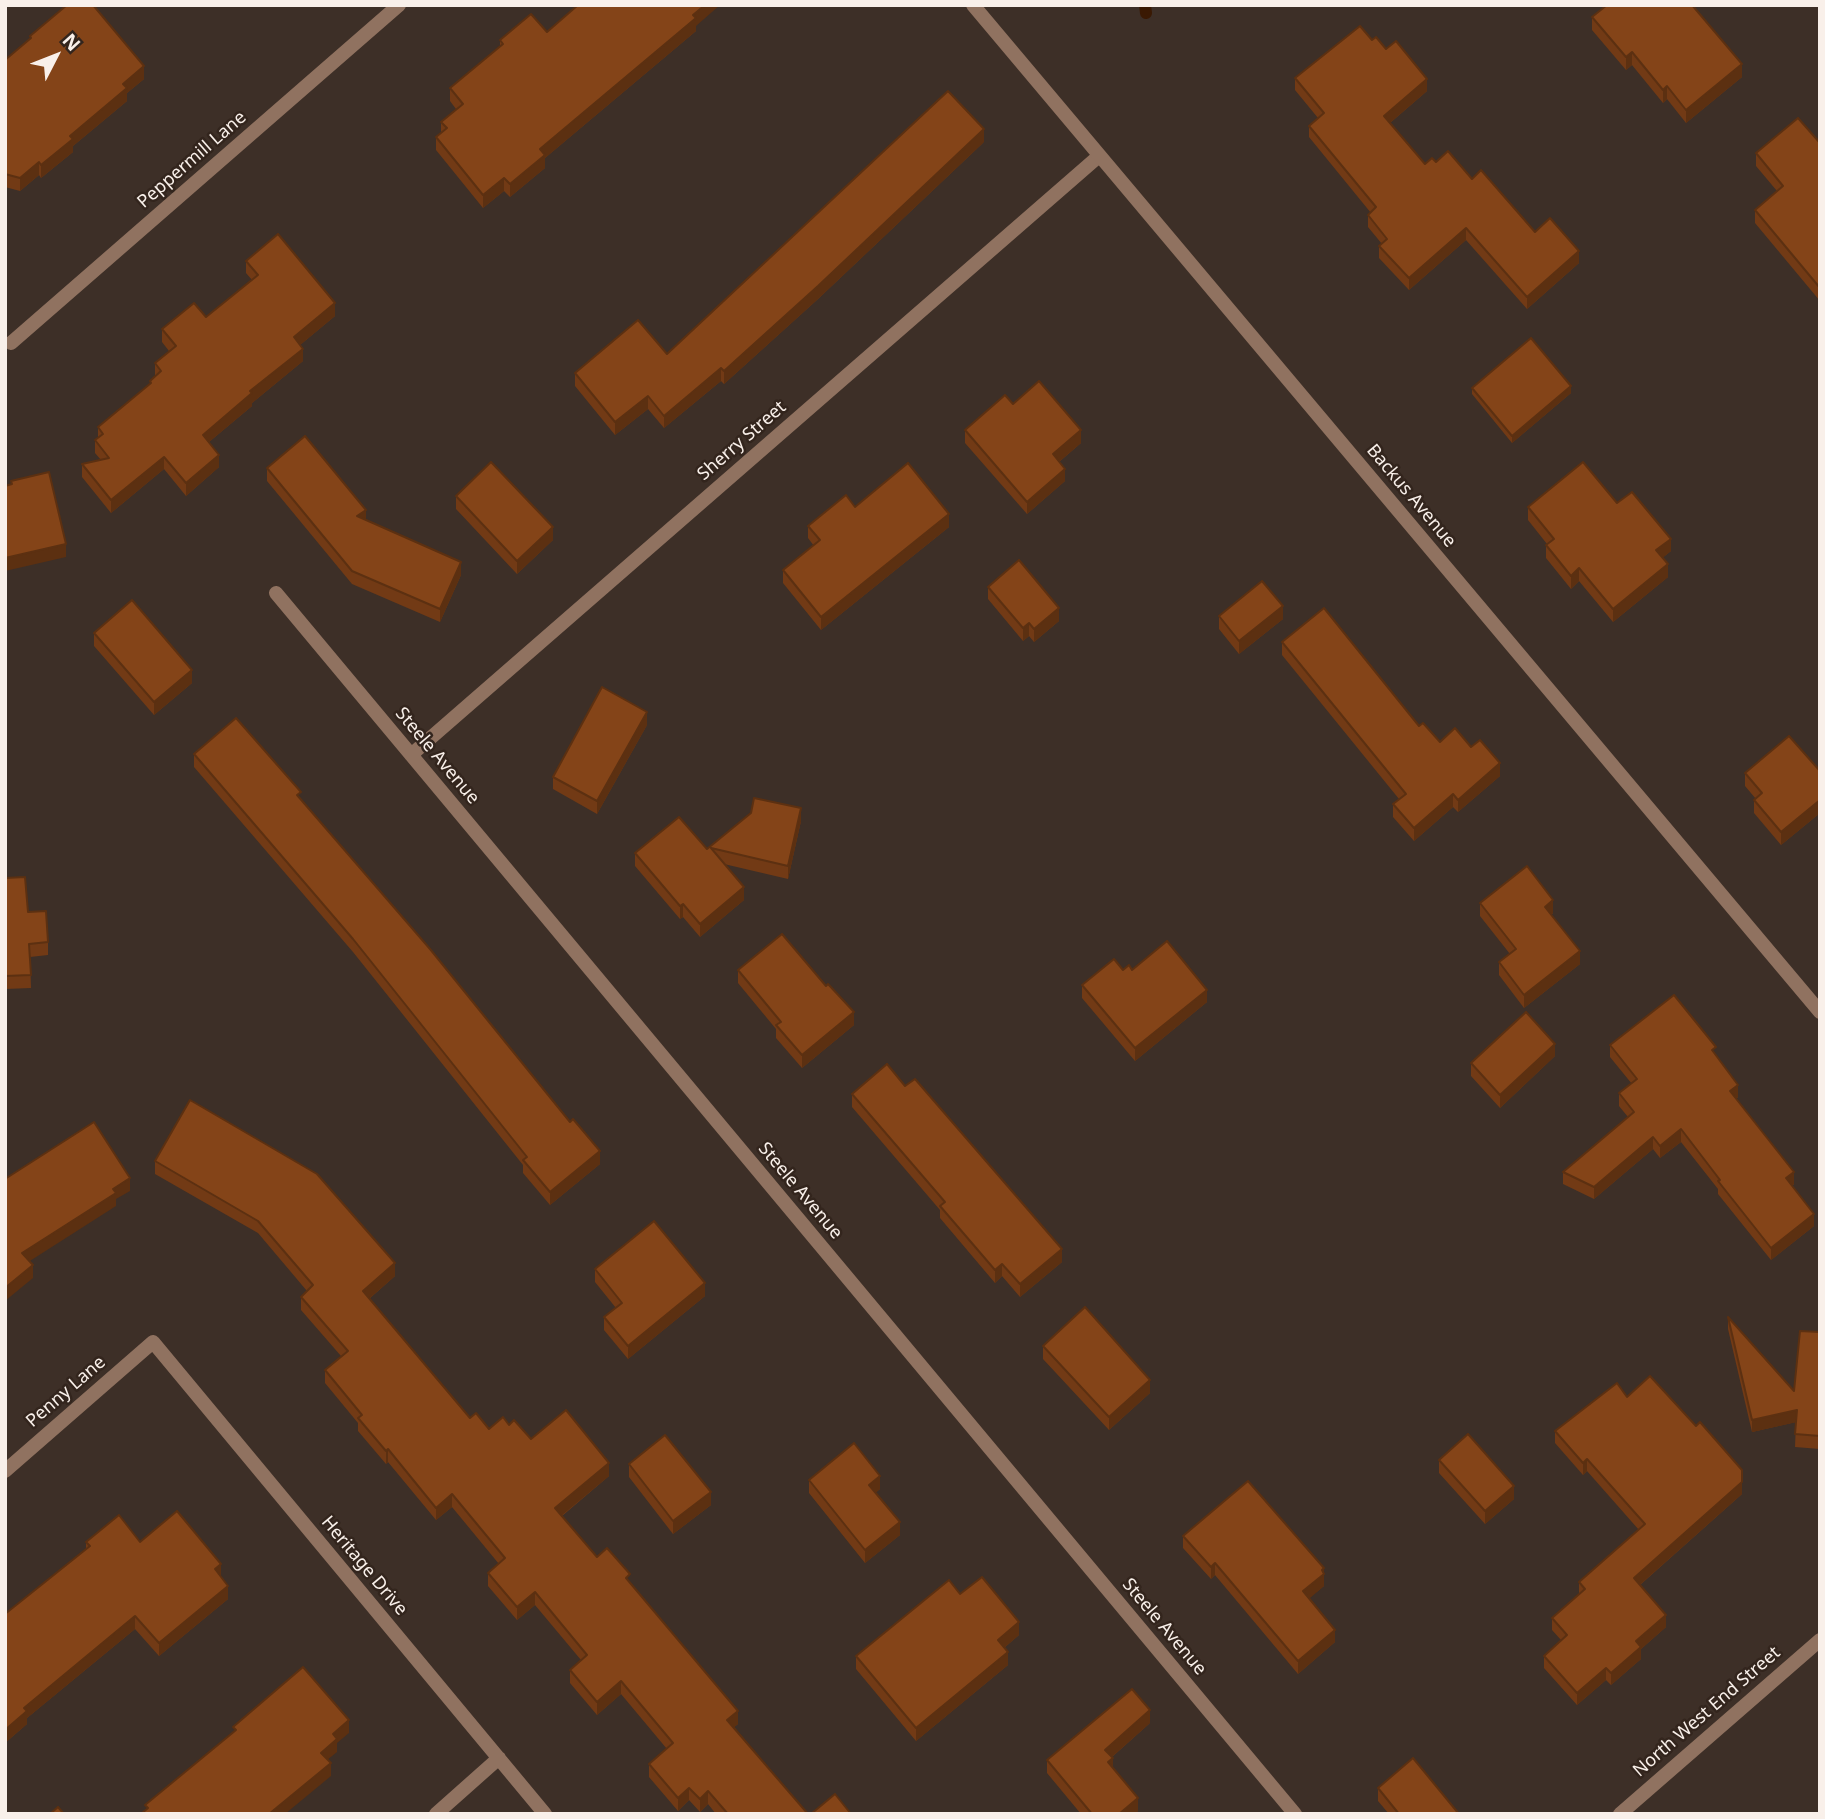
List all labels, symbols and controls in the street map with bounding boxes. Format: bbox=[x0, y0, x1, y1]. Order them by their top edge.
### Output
north arrow bbox=[21, 21, 91, 91]
text: N bbox=[57, 28, 86, 56]
street label: Peppermill Lane bbox=[133, 107, 251, 213]
street label: Sherry Street bbox=[693, 397, 791, 485]
street label: Backus Avenue bbox=[1362, 440, 1460, 552]
street label: Steele Avenue bbox=[390, 703, 484, 809]
street label: Steele Avenue bbox=[753, 1138, 847, 1244]
street label: Penny Lane bbox=[22, 1352, 110, 1432]
street label: Heritage Drive bbox=[316, 1512, 412, 1620]
street label: Steele Avenue bbox=[1117, 1574, 1211, 1680]
street label: North West End Street bbox=[1629, 1642, 1785, 1782]

